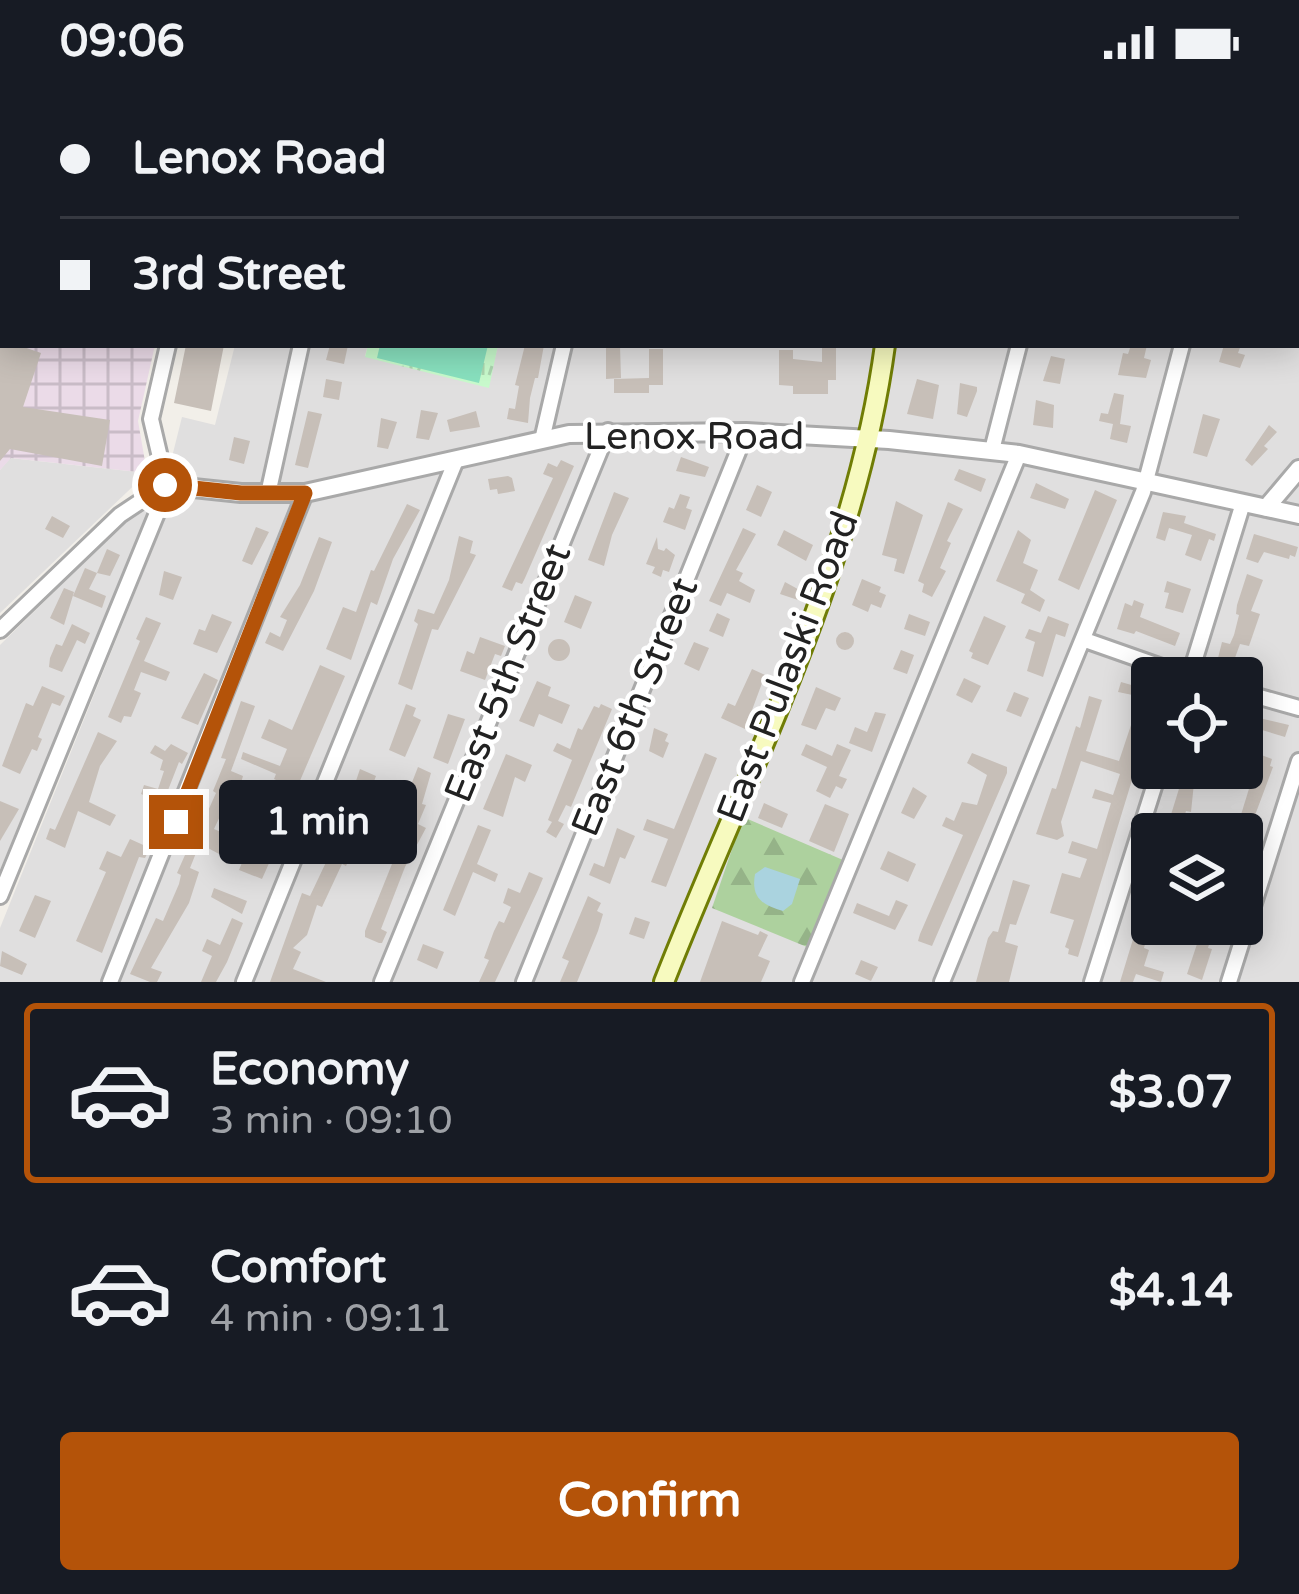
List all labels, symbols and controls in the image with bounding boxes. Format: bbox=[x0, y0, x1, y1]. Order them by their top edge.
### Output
text: 09:06 bbox=[60, 15, 185, 69]
text: Lenox Road bbox=[132, 132, 387, 186]
text: 3rd Street bbox=[132, 248, 346, 302]
street label: Lenox Road bbox=[584, 413, 804, 460]
route start bbox=[138, 458, 192, 512]
street label: East Pulaski Road bbox=[707, 505, 869, 829]
street label: East 5th Street bbox=[435, 537, 581, 809]
street label: East 6th Street bbox=[562, 571, 708, 843]
map controls bbox=[1131, 657, 1263, 945]
button: locate bbox=[1131, 657, 1263, 789]
callout: 1 min bbox=[218, 780, 416, 864]
route end bbox=[149, 795, 203, 849]
text: 1 min bbox=[266, 798, 370, 845]
button: layers bbox=[1131, 813, 1263, 945]
icon: car bbox=[66, 1039, 174, 1147]
text: Economy bbox=[210, 1043, 409, 1097]
text: $3.07 bbox=[1109, 1066, 1233, 1120]
text: 3 min · 09:10 bbox=[210, 1097, 452, 1144]
icon: car bbox=[66, 1237, 174, 1345]
text: Comfort bbox=[210, 1241, 386, 1295]
text: $4.14 bbox=[1109, 1264, 1233, 1318]
text: 4 min · 09:11 bbox=[210, 1295, 452, 1342]
button: Confirm bbox=[60, 1432, 1239, 1570]

